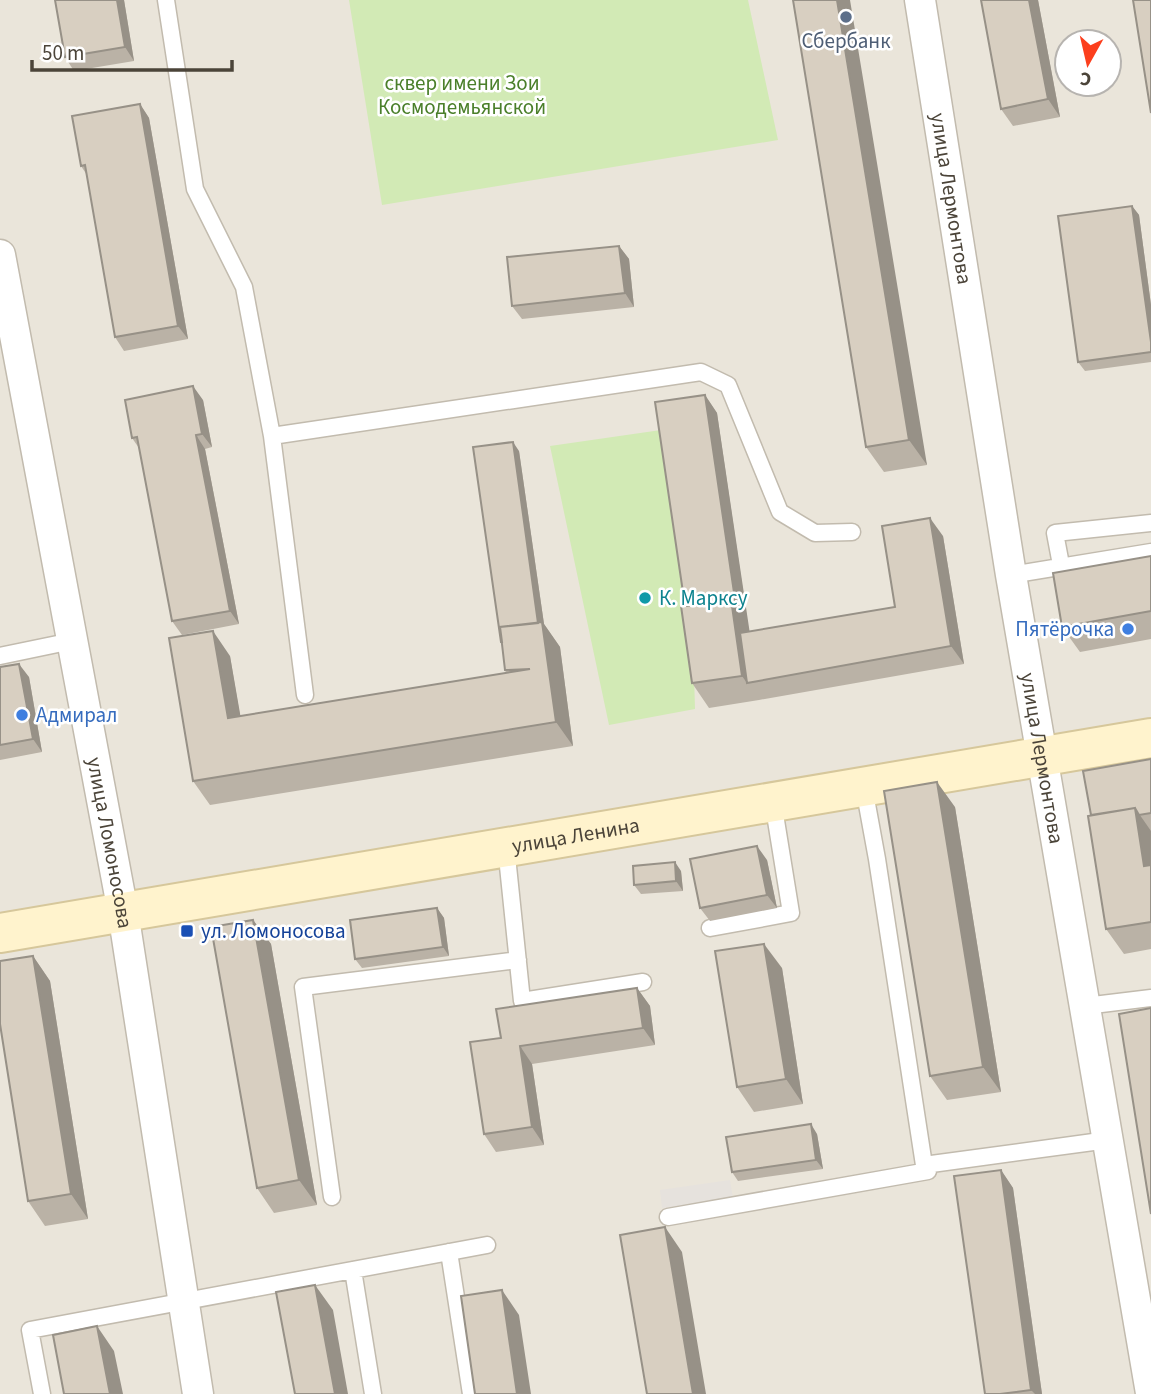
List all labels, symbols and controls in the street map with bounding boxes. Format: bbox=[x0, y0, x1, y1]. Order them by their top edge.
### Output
marker: Сбербанк bbox=[838, 9, 854, 25]
place label: Сбербанк bbox=[801, 26, 891, 56]
scale bar bbox=[32, 28, 231, 72]
north arrow bbox=[1053, 28, 1123, 98]
text: 50 m bbox=[42, 38, 84, 68]
text: С bbox=[1078, 64, 1093, 92]
park label: сквер имени Зои Космодемьянской bbox=[378, 68, 546, 122]
street label: улица Лермонтова bbox=[923, 111, 980, 286]
place label: К. Марксу bbox=[659, 583, 748, 613]
marker: К. Марксу bbox=[637, 590, 653, 606]
place label: Пятёрочка bbox=[1015, 614, 1114, 644]
marker: Пятёрочка bbox=[1120, 621, 1136, 637]
street label: улица Лермонтова bbox=[1013, 670, 1072, 846]
place label: Адмирал bbox=[36, 700, 117, 730]
marker: Адмирал bbox=[14, 707, 30, 723]
street label: улица Ломоносова bbox=[79, 755, 140, 930]
street label: улица Ленина bbox=[510, 810, 642, 861]
place label: ул. Ломоносова bbox=[201, 916, 345, 946]
marker: ул. Ломоносова bbox=[179, 923, 195, 939]

